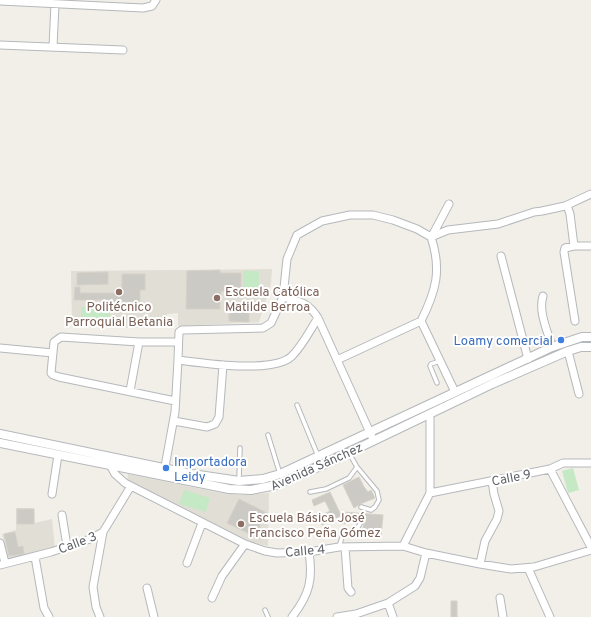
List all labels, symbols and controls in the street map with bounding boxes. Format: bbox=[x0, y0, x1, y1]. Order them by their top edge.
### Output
place label: Escuela Católica Matilde Berroa bbox=[225, 285, 319, 316]
marker: Politécnico Parroquial Betania bbox=[114, 287, 124, 297]
marker: Escuela Católica Matilde Berroa bbox=[212, 293, 222, 303]
place label: Politécnico Parroquial Betania bbox=[65, 300, 173, 331]
place label: Loamy comercial bbox=[453, 334, 553, 350]
marker: Loamy comercial bbox=[556, 335, 566, 345]
street label: Avenida Sánchez bbox=[268, 440, 365, 495]
place label: Importadora Leidy bbox=[174, 455, 247, 486]
marker: Importadora Leidy bbox=[161, 463, 171, 473]
street label: Calle 9 bbox=[490, 467, 532, 491]
place label: Escuela Básica José Francisco Peña Gómez bbox=[249, 511, 381, 542]
marker: Escuela Básica José Francisco Peña Gómez bbox=[236, 519, 246, 529]
street label: Calle 3 bbox=[56, 529, 99, 558]
street label: Calle 4 bbox=[284, 542, 326, 562]

